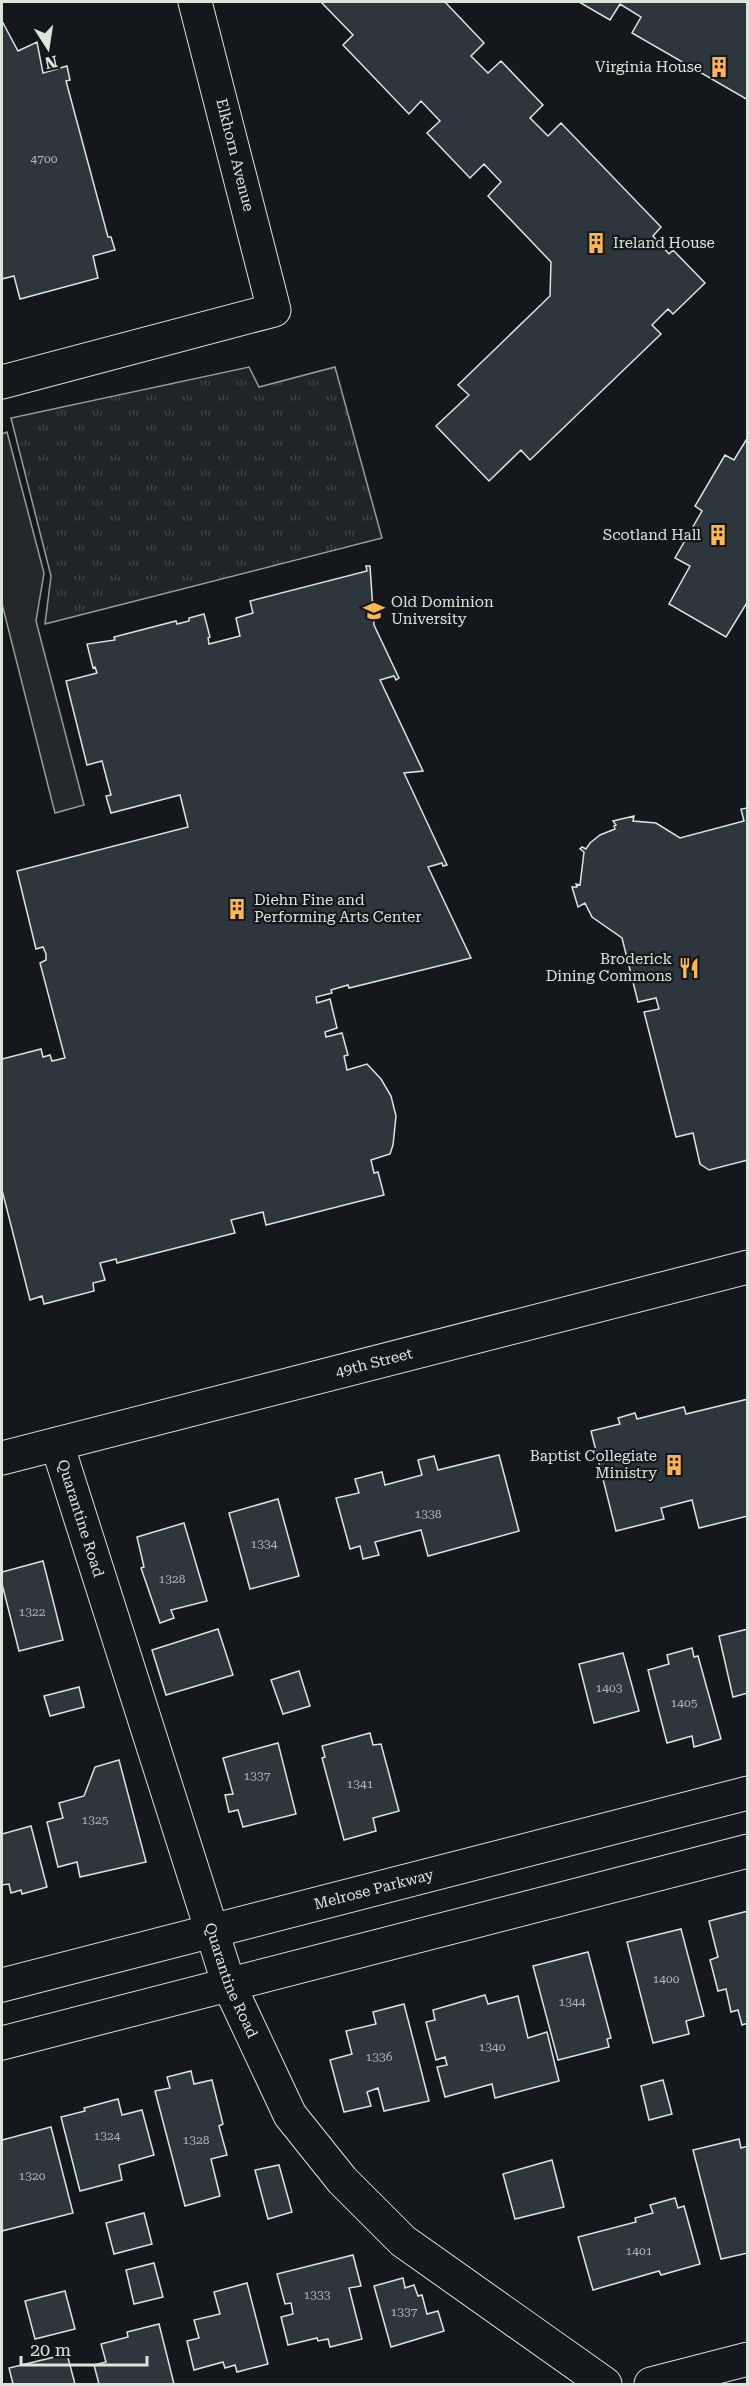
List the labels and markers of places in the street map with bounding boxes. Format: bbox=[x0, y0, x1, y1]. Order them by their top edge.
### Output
building icon: Virginia House bbox=[707, 55, 731, 79]
place label: Virginia House bbox=[595, 58, 702, 76]
building icon: Ireland House bbox=[584, 231, 608, 255]
place label: Ireland House bbox=[613, 234, 715, 252]
building icon: Scotland Hall bbox=[706, 523, 730, 547]
place label: Scotland Hall bbox=[603, 526, 701, 544]
place label: Old Dominion University bbox=[391, 593, 494, 628]
school or university icon: Old Dominion University bbox=[362, 599, 386, 623]
place label: Diehn Fine and Performing Arts Center bbox=[254, 891, 421, 926]
building icon: Diehn Fine and Performing Arts Center bbox=[225, 897, 249, 921]
place label: Broderick Dining Commons bbox=[546, 950, 672, 985]
restaurant icon: Broderick Dining Commons bbox=[677, 956, 701, 980]
place label: Baptist Collegiate Ministry bbox=[530, 1447, 657, 1482]
building icon: Baptist Collegiate Ministry bbox=[662, 1453, 686, 1477]

